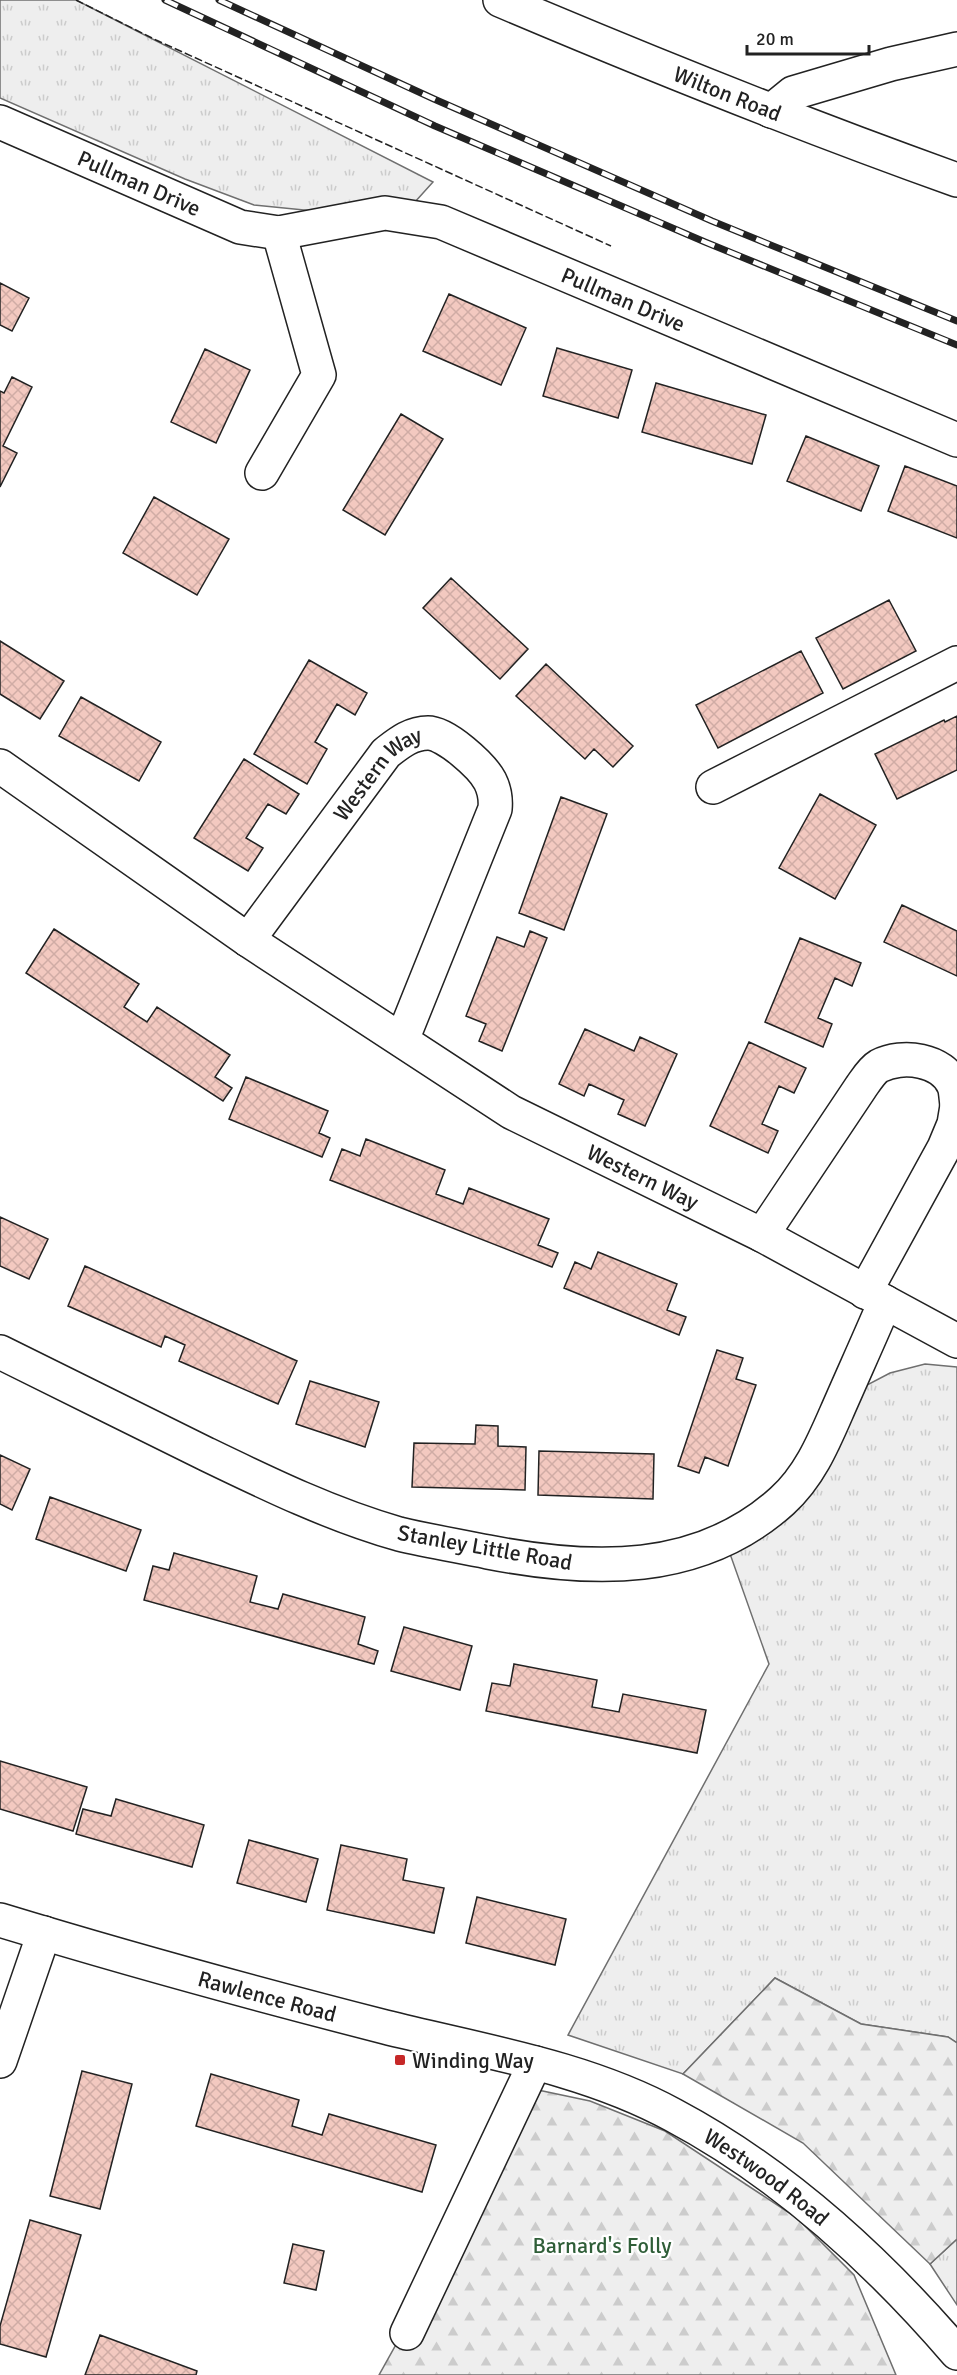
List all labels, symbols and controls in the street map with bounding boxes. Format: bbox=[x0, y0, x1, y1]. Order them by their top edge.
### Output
scale bar bbox=[747, 18, 868, 56]
text: 20 m bbox=[756, 28, 794, 50]
street label: Wilton Road bbox=[670, 60, 785, 127]
street label: Pullman Drive bbox=[73, 145, 205, 222]
street label: Pullman Drive bbox=[557, 261, 689, 338]
street label: Western Way bbox=[327, 721, 425, 826]
street label: Western Way bbox=[582, 1138, 704, 1216]
street label: Stanley Little Road bbox=[396, 1519, 574, 1576]
street label: Rawlence Road bbox=[195, 1965, 339, 2028]
place label: Winding Way bbox=[412, 2047, 534, 2074]
marker: Winding Way bbox=[393, 2053, 407, 2067]
street label: Westwood Road bbox=[699, 2123, 834, 2232]
park label: Barnard's Folly bbox=[532, 2232, 672, 2259]

